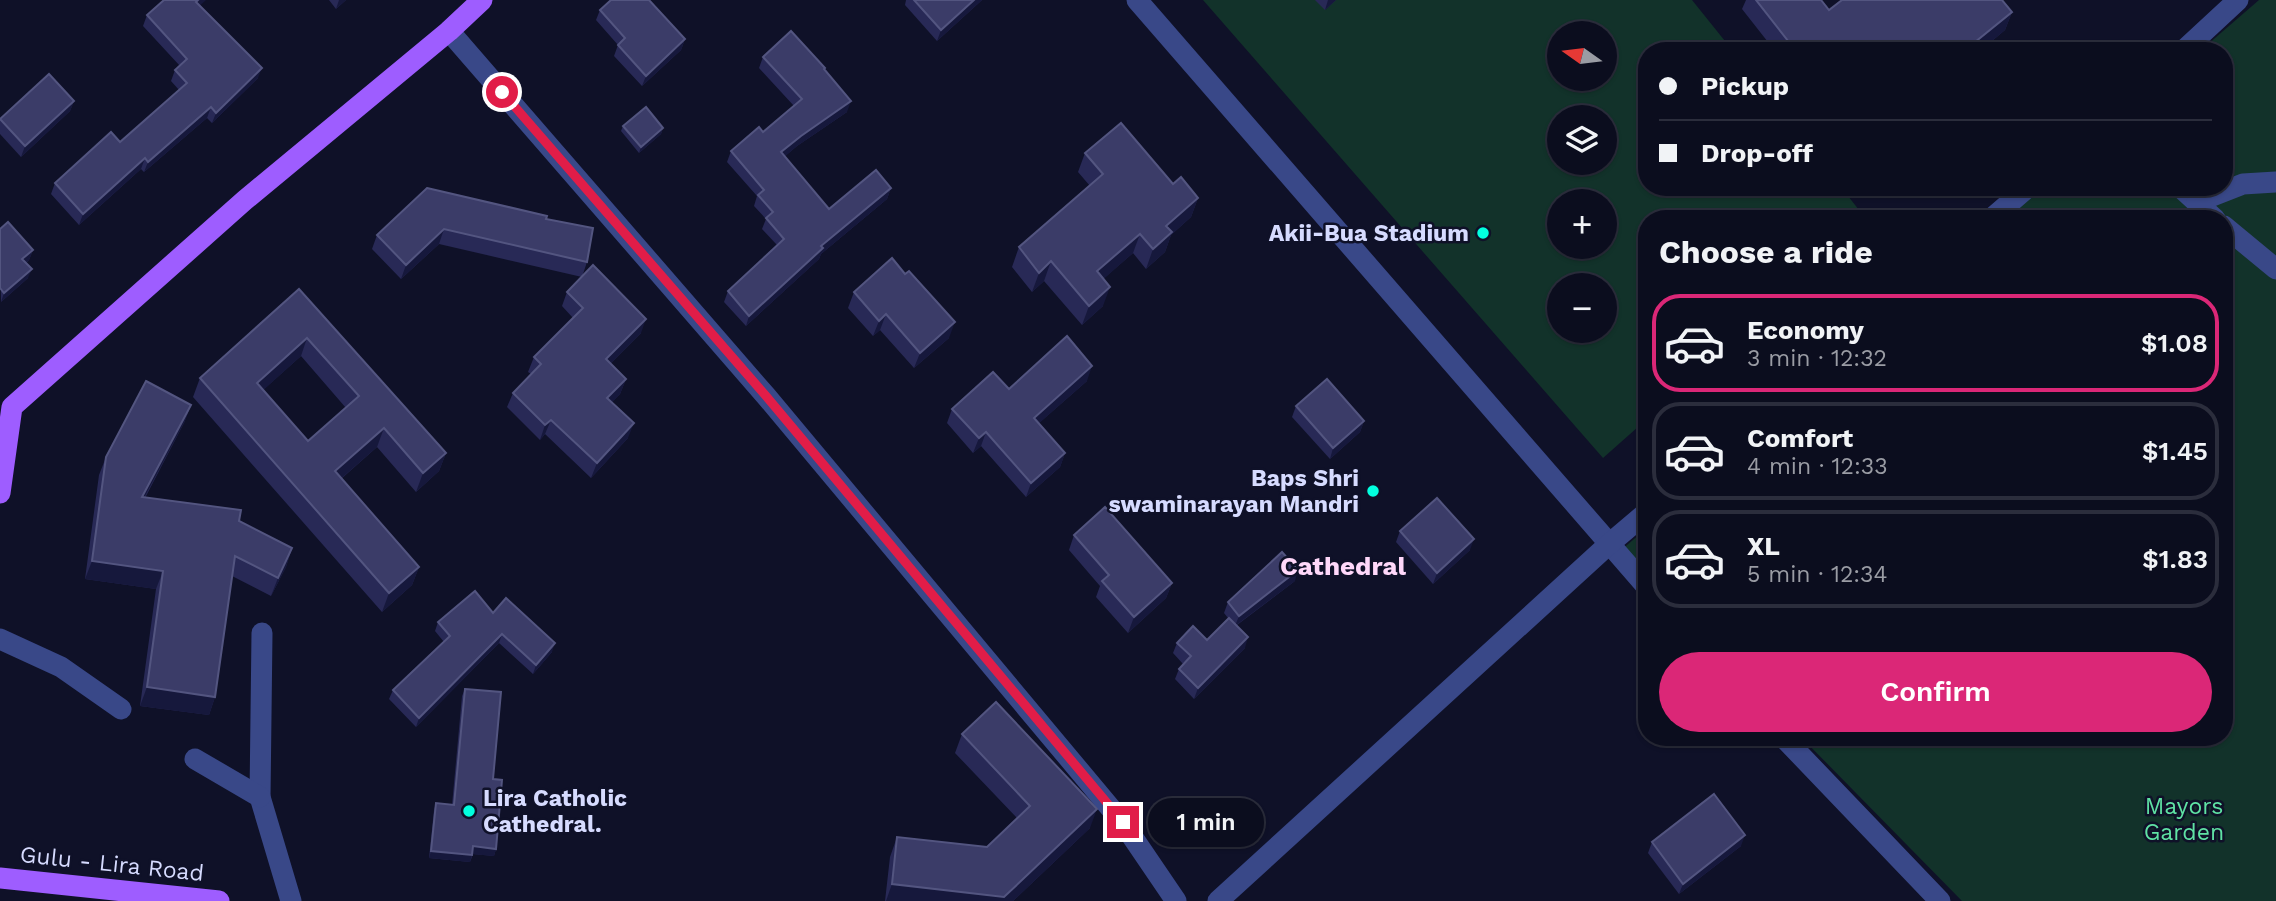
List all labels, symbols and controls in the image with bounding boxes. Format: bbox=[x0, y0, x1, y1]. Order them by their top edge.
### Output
north arrow bbox=[1547, 21, 1617, 91]
map controls bbox=[1547, 21, 1617, 343]
text: Pickup bbox=[1701, 71, 1789, 101]
route start bbox=[486, 76, 518, 108]
button: layers bbox=[1547, 105, 1617, 175]
text: Drop-off bbox=[1701, 138, 1813, 168]
button: + bbox=[1547, 189, 1617, 259]
place label: Akii-Bua Stadium bbox=[1269, 220, 1469, 247]
marker: Akii-Bua Stadium bbox=[1475, 225, 1491, 241]
text: Choose a ride bbox=[1659, 233, 1873, 271]
button: − bbox=[1547, 273, 1617, 343]
icon: car bbox=[1663, 312, 1726, 375]
text: Economy bbox=[1747, 315, 1864, 345]
text: $1.08 bbox=[2141, 328, 2208, 358]
text: 3 min · 12:32 bbox=[1747, 345, 1887, 372]
icon: car bbox=[1663, 420, 1726, 483]
text: Comfort bbox=[1747, 423, 1853, 453]
text: $1.45 bbox=[2142, 436, 2208, 466]
text: 4 min · 12:33 bbox=[1747, 453, 1888, 480]
place label: Baps Shri swaminarayan Mandri bbox=[1109, 465, 1359, 518]
marker: Baps Shri swaminarayan Mandri bbox=[1365, 483, 1381, 499]
icon: car bbox=[1663, 528, 1726, 591]
text: XL bbox=[1747, 531, 1780, 561]
text: $1.83 bbox=[2142, 544, 2208, 574]
district label: Cathedral bbox=[1280, 551, 1406, 581]
text: 5 min · 12:34 bbox=[1747, 561, 1888, 588]
button: Confirm bbox=[1659, 652, 2212, 732]
place label: Lira Catholic Cathedral. bbox=[483, 785, 627, 838]
park label: Mayors Garden bbox=[2144, 793, 2224, 846]
callout: 1 min bbox=[1148, 798, 1263, 846]
marker: Lira Catholic Cathedral. bbox=[461, 803, 477, 819]
route end bbox=[1107, 806, 1139, 838]
text: 1 min bbox=[1176, 809, 1236, 836]
street label: Gulu - Lira Road bbox=[19, 841, 205, 887]

